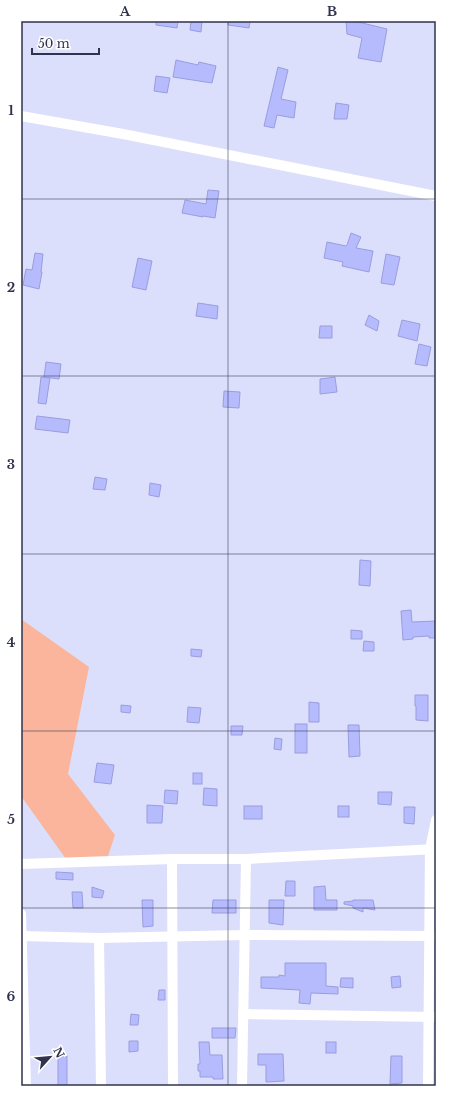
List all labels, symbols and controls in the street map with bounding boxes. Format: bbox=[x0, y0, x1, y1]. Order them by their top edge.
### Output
text: A bbox=[119, 3, 131, 20]
text: B bbox=[327, 3, 337, 20]
scale bar bbox=[32, 30, 99, 56]
text: 50 m bbox=[38, 36, 70, 51]
text: 1 bbox=[8, 102, 14, 119]
text: 2 bbox=[7, 279, 15, 296]
text: 3 bbox=[7, 456, 15, 473]
text: 4 bbox=[7, 634, 16, 651]
text: 5 bbox=[7, 811, 15, 828]
text: 6 bbox=[7, 988, 16, 1005]
north arrow bbox=[30, 1037, 70, 1077]
text: N bbox=[50, 1045, 68, 1061]

